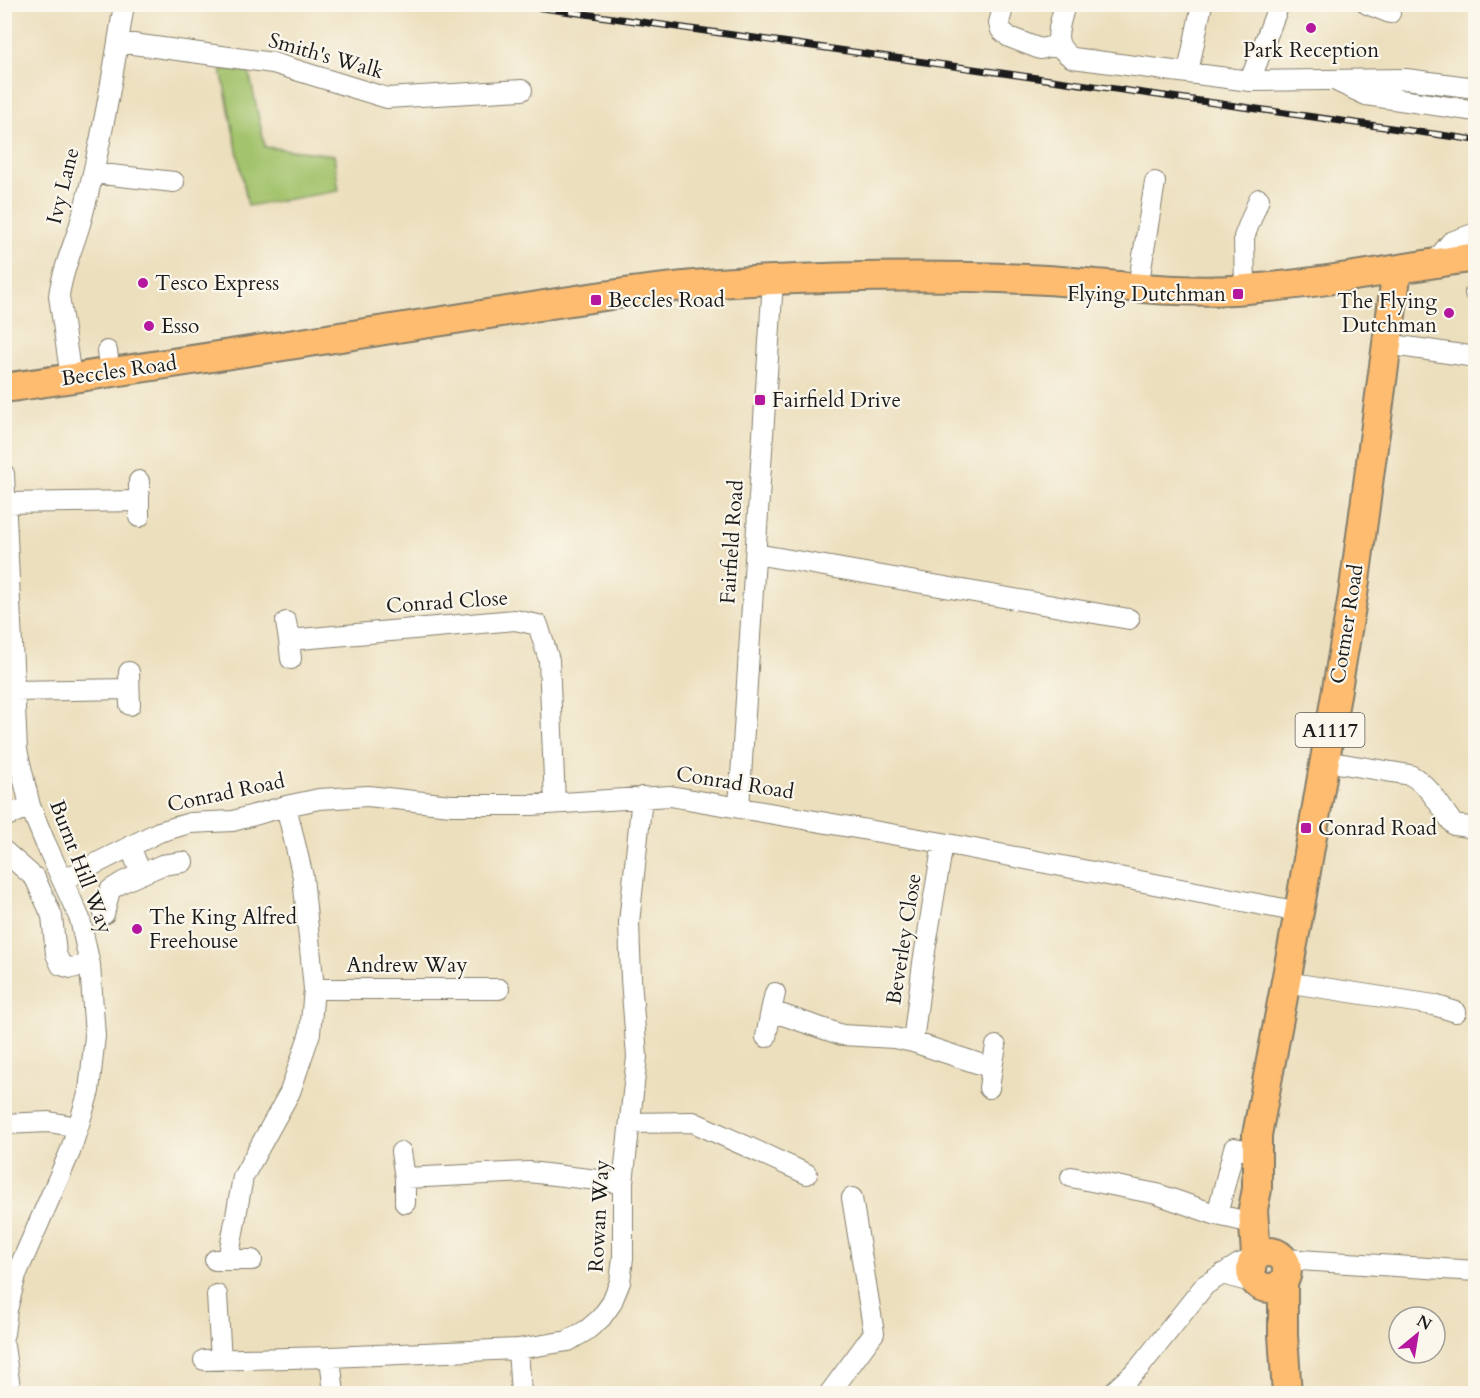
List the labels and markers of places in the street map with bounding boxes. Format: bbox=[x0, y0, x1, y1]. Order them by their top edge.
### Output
marker: Park Reception bbox=[1304, 21, 1318, 35]
place label: Park Reception bbox=[1243, 36, 1379, 65]
place label: Tesco Express bbox=[155, 269, 279, 298]
marker: Tesco Express bbox=[136, 276, 150, 290]
place label: Flying Dutchman bbox=[1067, 280, 1226, 309]
place label: Beccles Road bbox=[608, 286, 725, 315]
marker: Flying Dutchman bbox=[1231, 287, 1245, 301]
place label: The Flying Dutchman bbox=[1337, 287, 1437, 340]
marker: Beccles Road bbox=[589, 293, 603, 307]
marker: The Flying Dutchman bbox=[1442, 306, 1456, 320]
place label: Esso bbox=[161, 312, 199, 341]
marker: Esso bbox=[142, 319, 156, 333]
place label: Fairfield Drive bbox=[772, 386, 901, 415]
marker: Fairfield Drive bbox=[753, 393, 767, 407]
place label: Conrad Road bbox=[1318, 814, 1437, 843]
marker: Conrad Road bbox=[1299, 821, 1313, 835]
place label: The King Alfred Freehouse bbox=[149, 903, 297, 956]
marker: The King Alfred Freehouse bbox=[130, 922, 144, 936]

